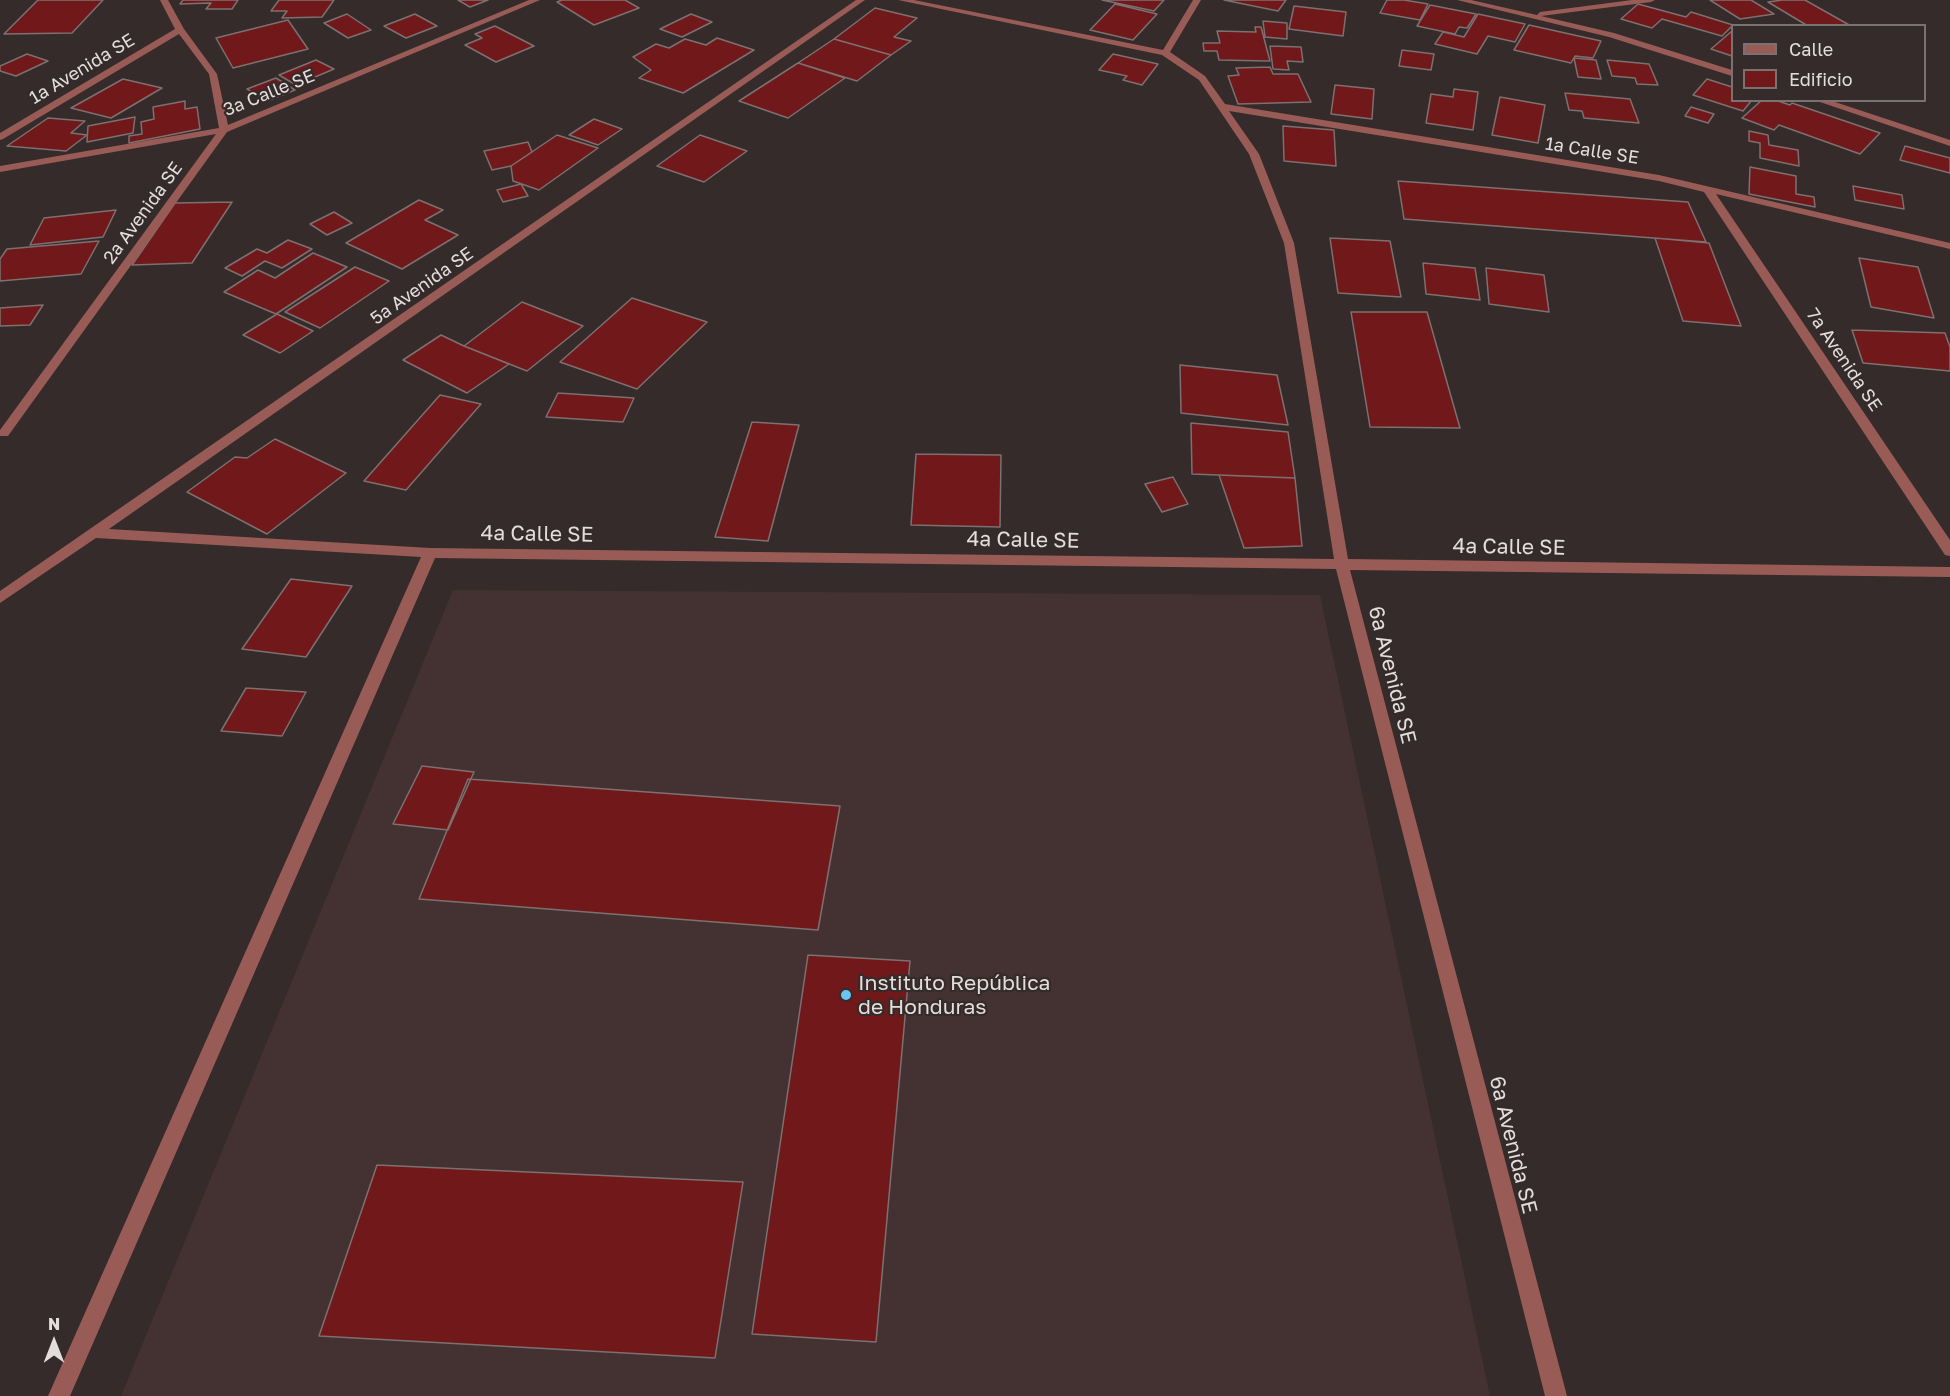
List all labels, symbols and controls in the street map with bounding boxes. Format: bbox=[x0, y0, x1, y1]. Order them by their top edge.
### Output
legend bbox=[1731, 24, 1926, 102]
street label: 1a Avenida SE bbox=[26, 29, 138, 109]
text: Calle bbox=[1789, 38, 1833, 60]
street label: 3a Calle SE bbox=[220, 65, 318, 121]
text: Edificio bbox=[1789, 68, 1853, 90]
street label: 1a Calle SE bbox=[1544, 133, 1640, 169]
street label: 2a Avenida SE bbox=[99, 158, 187, 268]
street label: 5a Avenida SE bbox=[366, 243, 478, 329]
street label: 7a Avenida SE bbox=[1802, 304, 1886, 416]
street label: 4a Calle SE bbox=[480, 520, 594, 548]
street label: 4a Calle SE bbox=[966, 526, 1080, 554]
street label: 4a Calle SE bbox=[1452, 533, 1566, 561]
street label: 6a Avenida SE bbox=[1363, 604, 1421, 746]
place label: Instituto República de Honduras bbox=[858, 970, 1050, 1020]
marker: Instituto República de Honduras bbox=[839, 988, 853, 1002]
street label: 6a Avenida SE bbox=[1484, 1074, 1542, 1216]
north arrow bbox=[24, 1312, 84, 1372]
text: N bbox=[48, 1314, 60, 1334]

